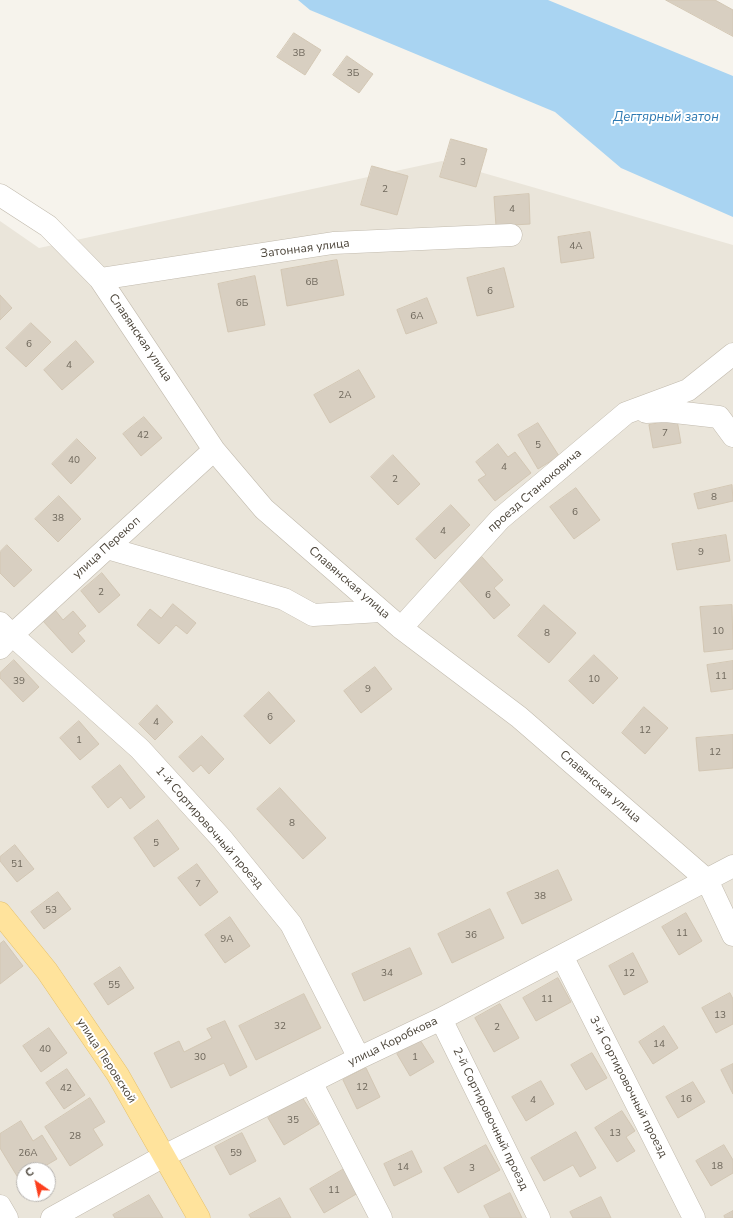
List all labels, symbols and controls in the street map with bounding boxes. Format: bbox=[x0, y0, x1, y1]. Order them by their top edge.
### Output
house number: 3В bbox=[293, 48, 305, 60]
house number: 3Б bbox=[347, 68, 359, 80]
water label: Дегтярный затон bbox=[613, 110, 719, 126]
house number: 3 bbox=[460, 157, 466, 169]
house number: 2 bbox=[382, 184, 388, 196]
house number: 4 bbox=[509, 204, 515, 216]
street label: Затонная улица bbox=[260, 236, 350, 262]
house number: 4А bbox=[569, 241, 583, 253]
house number: 6В bbox=[306, 277, 318, 289]
house number: 6 bbox=[487, 286, 493, 298]
street label: Славянская улица bbox=[105, 291, 175, 385]
house number: 6Б bbox=[236, 298, 248, 310]
house number: 6А bbox=[410, 311, 424, 323]
house number: 6 bbox=[26, 339, 32, 351]
house number: 4 bbox=[66, 360, 72, 372]
house number: 2А bbox=[338, 390, 352, 402]
house number: 7 bbox=[662, 428, 668, 440]
house number: 42 bbox=[137, 430, 149, 442]
house number: 5 bbox=[535, 440, 541, 452]
street label: проезд Станюковича bbox=[485, 446, 585, 536]
house number: 40 bbox=[68, 455, 80, 467]
house number: 4 bbox=[501, 462, 507, 474]
house number: 2 bbox=[392, 474, 398, 486]
house number: 8 bbox=[711, 492, 717, 504]
house number: 6 bbox=[572, 507, 578, 519]
house number: 38 bbox=[52, 513, 64, 525]
street label: улица Перекоп bbox=[70, 514, 144, 582]
house number: 4 bbox=[440, 526, 446, 538]
street label: Славянская улица bbox=[305, 544, 393, 622]
house number: 9 bbox=[698, 547, 704, 559]
house number: 2 bbox=[98, 587, 104, 599]
house number: 6 bbox=[485, 590, 491, 602]
house number: 10 bbox=[712, 626, 724, 638]
house number: 8 bbox=[544, 628, 550, 640]
house number: 11 bbox=[715, 671, 727, 683]
house number: 10 bbox=[588, 674, 600, 686]
house number: 39 bbox=[13, 676, 25, 688]
house number: 9 bbox=[365, 684, 371, 696]
house number: 6 bbox=[267, 712, 273, 724]
house number: 4 bbox=[153, 717, 159, 729]
house number: 12 bbox=[639, 725, 651, 737]
house number: 1 bbox=[76, 735, 82, 747]
house number: 12 bbox=[709, 747, 721, 759]
street label: Славянская улица bbox=[556, 748, 644, 826]
street label: 1-й Сортировочный проезд bbox=[152, 764, 266, 892]
house number: 8 bbox=[289, 818, 295, 830]
house number: 5 bbox=[153, 838, 159, 850]
house number: 51 bbox=[11, 859, 23, 871]
house number: 7 bbox=[195, 879, 201, 891]
house number: 38 bbox=[534, 891, 546, 903]
house number: 53 bbox=[45, 905, 57, 917]
house number: 11 bbox=[676, 928, 688, 940]
house number: 36 bbox=[465, 930, 477, 942]
house number: 9А bbox=[220, 934, 234, 946]
house number: 34 bbox=[381, 968, 393, 980]
house number: 12 bbox=[623, 968, 635, 980]
house number: 55 bbox=[108, 980, 120, 992]
house number: 11 bbox=[541, 994, 553, 1006]
house number: 13 bbox=[714, 1010, 726, 1022]
street label: улица Коробкова bbox=[346, 1014, 440, 1070]
street label: 3-й Сортировочный проезд bbox=[586, 1014, 670, 1160]
street label: улица Перовской bbox=[73, 1016, 139, 1106]
house number: 32 bbox=[274, 1021, 286, 1033]
house number: 2 bbox=[494, 1022, 500, 1034]
house number: 14 bbox=[653, 1039, 665, 1051]
house number: 40 bbox=[39, 1044, 51, 1056]
street label: 2-й Сортировочный проезд bbox=[449, 1045, 531, 1193]
house number: 30 bbox=[194, 1052, 206, 1064]
house number: 1 bbox=[412, 1052, 418, 1064]
house number: 12 bbox=[356, 1082, 368, 1094]
house number: 42 bbox=[60, 1083, 72, 1095]
house number: 16 bbox=[680, 1094, 692, 1106]
house number: 4 bbox=[530, 1095, 536, 1107]
house number: 35 bbox=[287, 1115, 299, 1127]
house number: 13 bbox=[609, 1128, 621, 1140]
house number: 28 bbox=[69, 1131, 81, 1143]
house number: 26А bbox=[18, 1148, 38, 1160]
house number: 59 bbox=[230, 1148, 242, 1160]
house number: 18 bbox=[711, 1161, 723, 1173]
north arrow bbox=[16, 1162, 56, 1202]
house number: 14 bbox=[397, 1162, 409, 1174]
house number: 3 bbox=[469, 1163, 475, 1175]
text: С bbox=[22, 1164, 37, 1181]
house number: 11 bbox=[328, 1185, 340, 1197]

